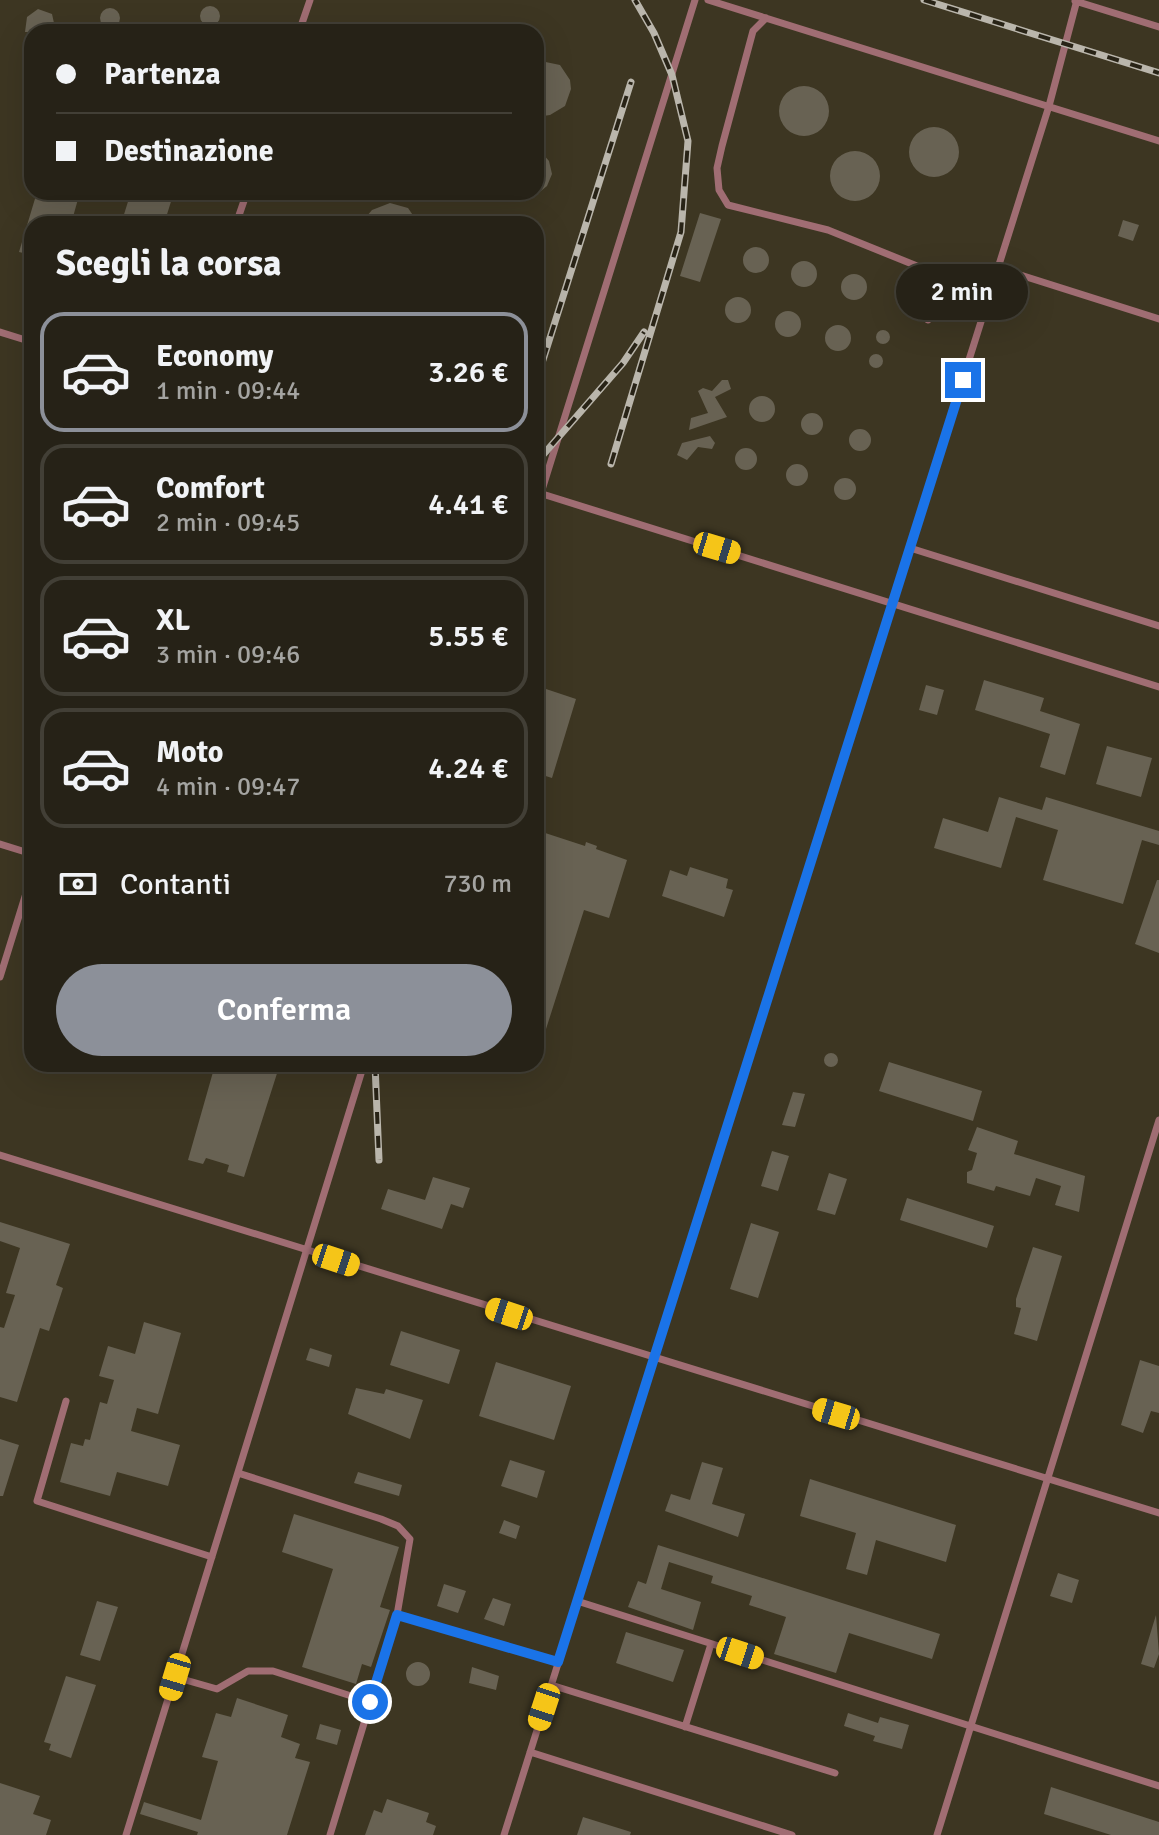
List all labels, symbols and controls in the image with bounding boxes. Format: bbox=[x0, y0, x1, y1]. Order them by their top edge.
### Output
text: Partenza bbox=[104, 56, 221, 93]
text: Destinazione bbox=[104, 133, 274, 170]
text: Scegli la corsa bbox=[56, 241, 282, 286]
callout: 2 min bbox=[897, 264, 1029, 320]
text: 2 min bbox=[931, 276, 993, 308]
icon: car bbox=[60, 336, 132, 408]
text: Economy bbox=[156, 338, 273, 375]
text: 3.26 € bbox=[428, 354, 508, 391]
route end bbox=[945, 362, 981, 398]
text: 1 min · 09:44 bbox=[156, 375, 300, 407]
icon: car bbox=[60, 468, 132, 540]
text: Comfort bbox=[156, 470, 265, 507]
text: 4.41 € bbox=[428, 486, 508, 523]
text: 2 min · 09:45 bbox=[156, 507, 300, 539]
car bbox=[691, 530, 743, 566]
icon: car bbox=[60, 600, 132, 672]
text: XL bbox=[156, 602, 190, 639]
text: 5.55 € bbox=[428, 618, 508, 655]
text: 3 min · 09:46 bbox=[156, 639, 300, 671]
icon: car bbox=[60, 732, 132, 804]
text: Moto bbox=[156, 734, 223, 771]
text: 4.24 € bbox=[428, 750, 508, 787]
text: 4 min · 09:47 bbox=[156, 771, 300, 803]
icon: cash bbox=[56, 862, 100, 906]
text: Contanti bbox=[120, 866, 231, 903]
text: 730 m bbox=[443, 868, 512, 900]
button: Conferma bbox=[56, 964, 512, 1056]
car bbox=[309, 1241, 363, 1279]
car bbox=[482, 1295, 536, 1333]
car bbox=[810, 1396, 862, 1432]
car bbox=[713, 1634, 767, 1672]
car bbox=[157, 1651, 193, 1703]
car bbox=[525, 1680, 563, 1734]
route start bbox=[352, 1684, 388, 1720]

